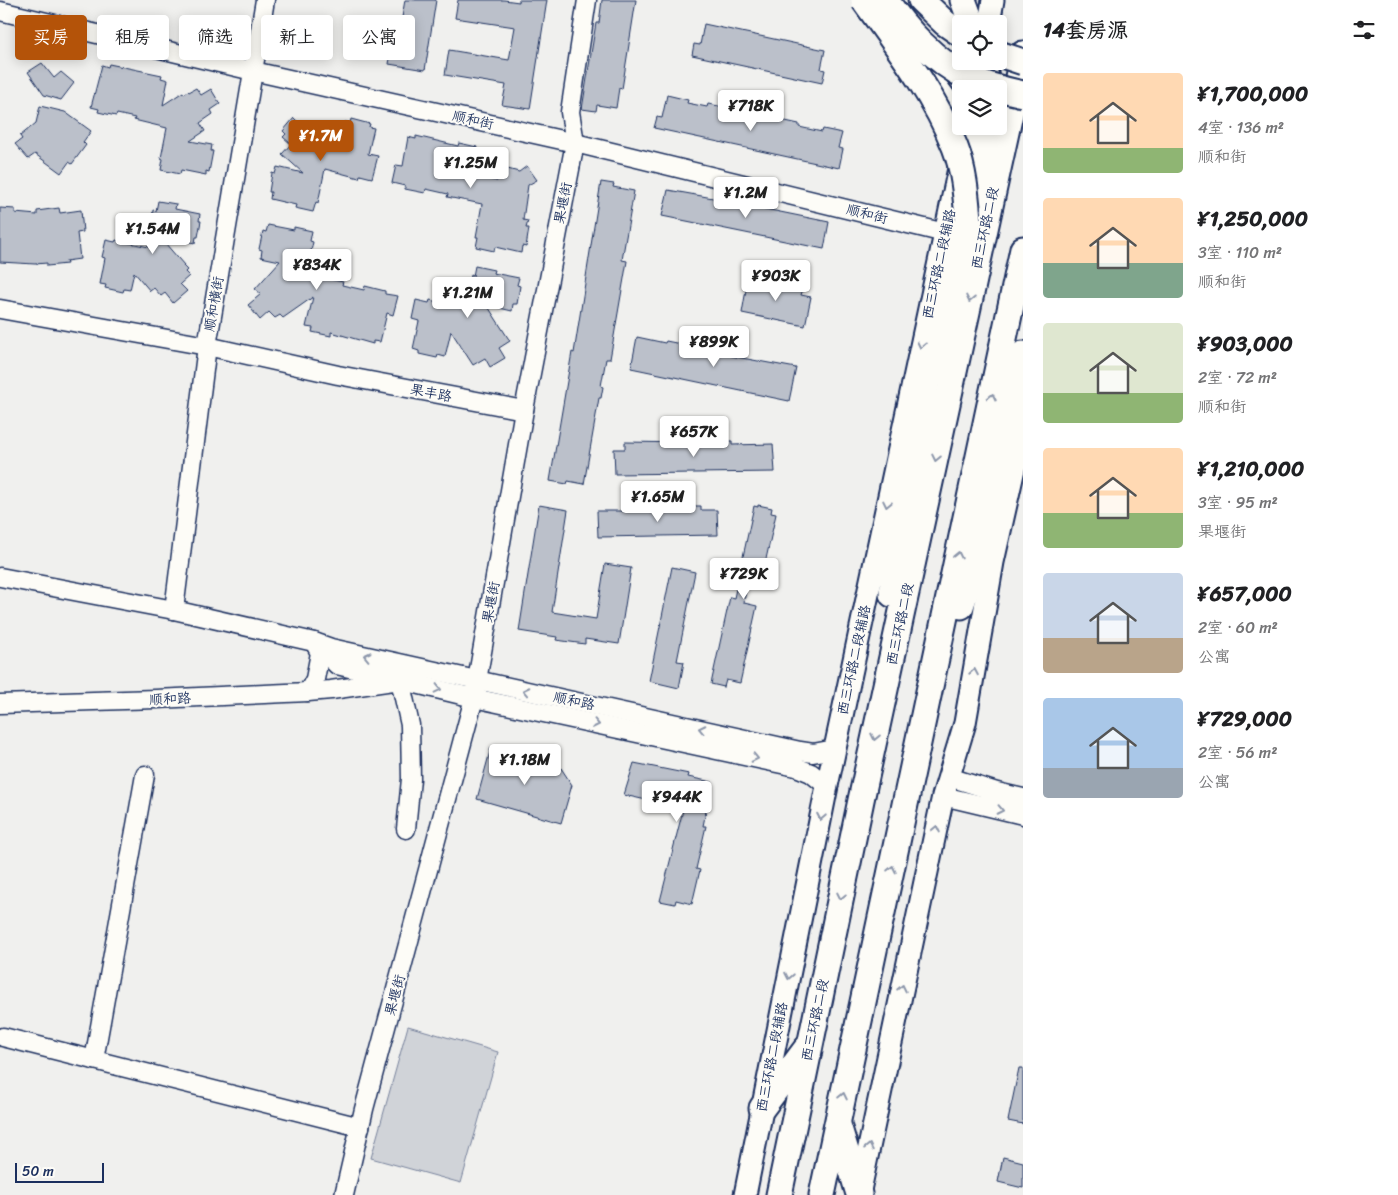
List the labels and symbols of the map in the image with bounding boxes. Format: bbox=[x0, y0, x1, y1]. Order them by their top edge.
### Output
pin: ¥718K bbox=[716, 90, 786, 132]
street label: 顺和街 bbox=[450, 103, 496, 137]
pin: ¥1.7M bbox=[286, 120, 356, 162]
pin: ¥1.25M bbox=[430, 146, 512, 189]
pin: ¥1.2M bbox=[711, 176, 781, 219]
street label: 果堰街 bbox=[547, 180, 579, 226]
street label: 西三环路二段 bbox=[964, 184, 1006, 272]
street label: 顺和街 bbox=[844, 197, 890, 231]
street label: 西三环路二段辅路 bbox=[915, 207, 963, 321]
pin: ¥1.54M bbox=[112, 212, 194, 255]
pin: ¥834K bbox=[282, 248, 352, 291]
pin: ¥903K bbox=[741, 260, 811, 302]
street label: 顺和横街 bbox=[197, 274, 231, 334]
pin: ¥1.21M bbox=[427, 276, 509, 319]
one-way arrow bbox=[965, 295, 976, 304]
pin: ¥899K bbox=[679, 326, 749, 368]
one-way arrow bbox=[916, 341, 927, 349]
street label: 果丰路 bbox=[408, 377, 454, 409]
one-way arrow bbox=[986, 392, 996, 401]
pin: ¥657K bbox=[659, 416, 729, 458]
one-way arrow bbox=[931, 454, 941, 462]
pin: ¥1.65M bbox=[617, 480, 699, 523]
one-way arrow bbox=[882, 499, 893, 508]
one-way arrow bbox=[952, 551, 963, 560]
pin: ¥729K bbox=[709, 558, 779, 600]
street label: 果堰街 bbox=[475, 579, 507, 625]
street label: 西三环路二段 bbox=[879, 580, 921, 668]
street label: 西三环路二段辅路 bbox=[830, 603, 878, 717]
one-way arrow bbox=[363, 651, 372, 661]
one-way arrow bbox=[969, 667, 979, 676]
one-way arrow bbox=[433, 683, 442, 694]
street label: 顺和路 bbox=[551, 684, 597, 718]
street label: 顺和路 bbox=[148, 685, 192, 713]
one-way arrow bbox=[521, 686, 530, 697]
one-way arrow bbox=[592, 718, 601, 729]
one-way arrow bbox=[697, 724, 706, 735]
one-way arrow bbox=[870, 732, 881, 741]
pin: ¥1.18M bbox=[484, 744, 566, 786]
one-way arrow bbox=[751, 752, 760, 763]
pin: ¥944K bbox=[642, 780, 712, 823]
one-way arrow bbox=[995, 805, 1004, 815]
one-way arrow bbox=[816, 813, 826, 821]
one-way arrow bbox=[930, 825, 941, 834]
one-way arrow bbox=[886, 864, 896, 873]
one-way arrow bbox=[837, 891, 847, 900]
street label: 果堰街 bbox=[377, 971, 413, 1019]
one-way arrow bbox=[784, 972, 794, 981]
street label: 西三环路二段 bbox=[794, 976, 836, 1064]
one-way arrow bbox=[897, 984, 907, 993]
street label: 西三环路二段辅路 bbox=[749, 1000, 795, 1114]
one-way arrow bbox=[837, 1092, 848, 1100]
one-way arrow bbox=[863, 1143, 874, 1152]
scale bar bbox=[15, 1160, 104, 1183]

